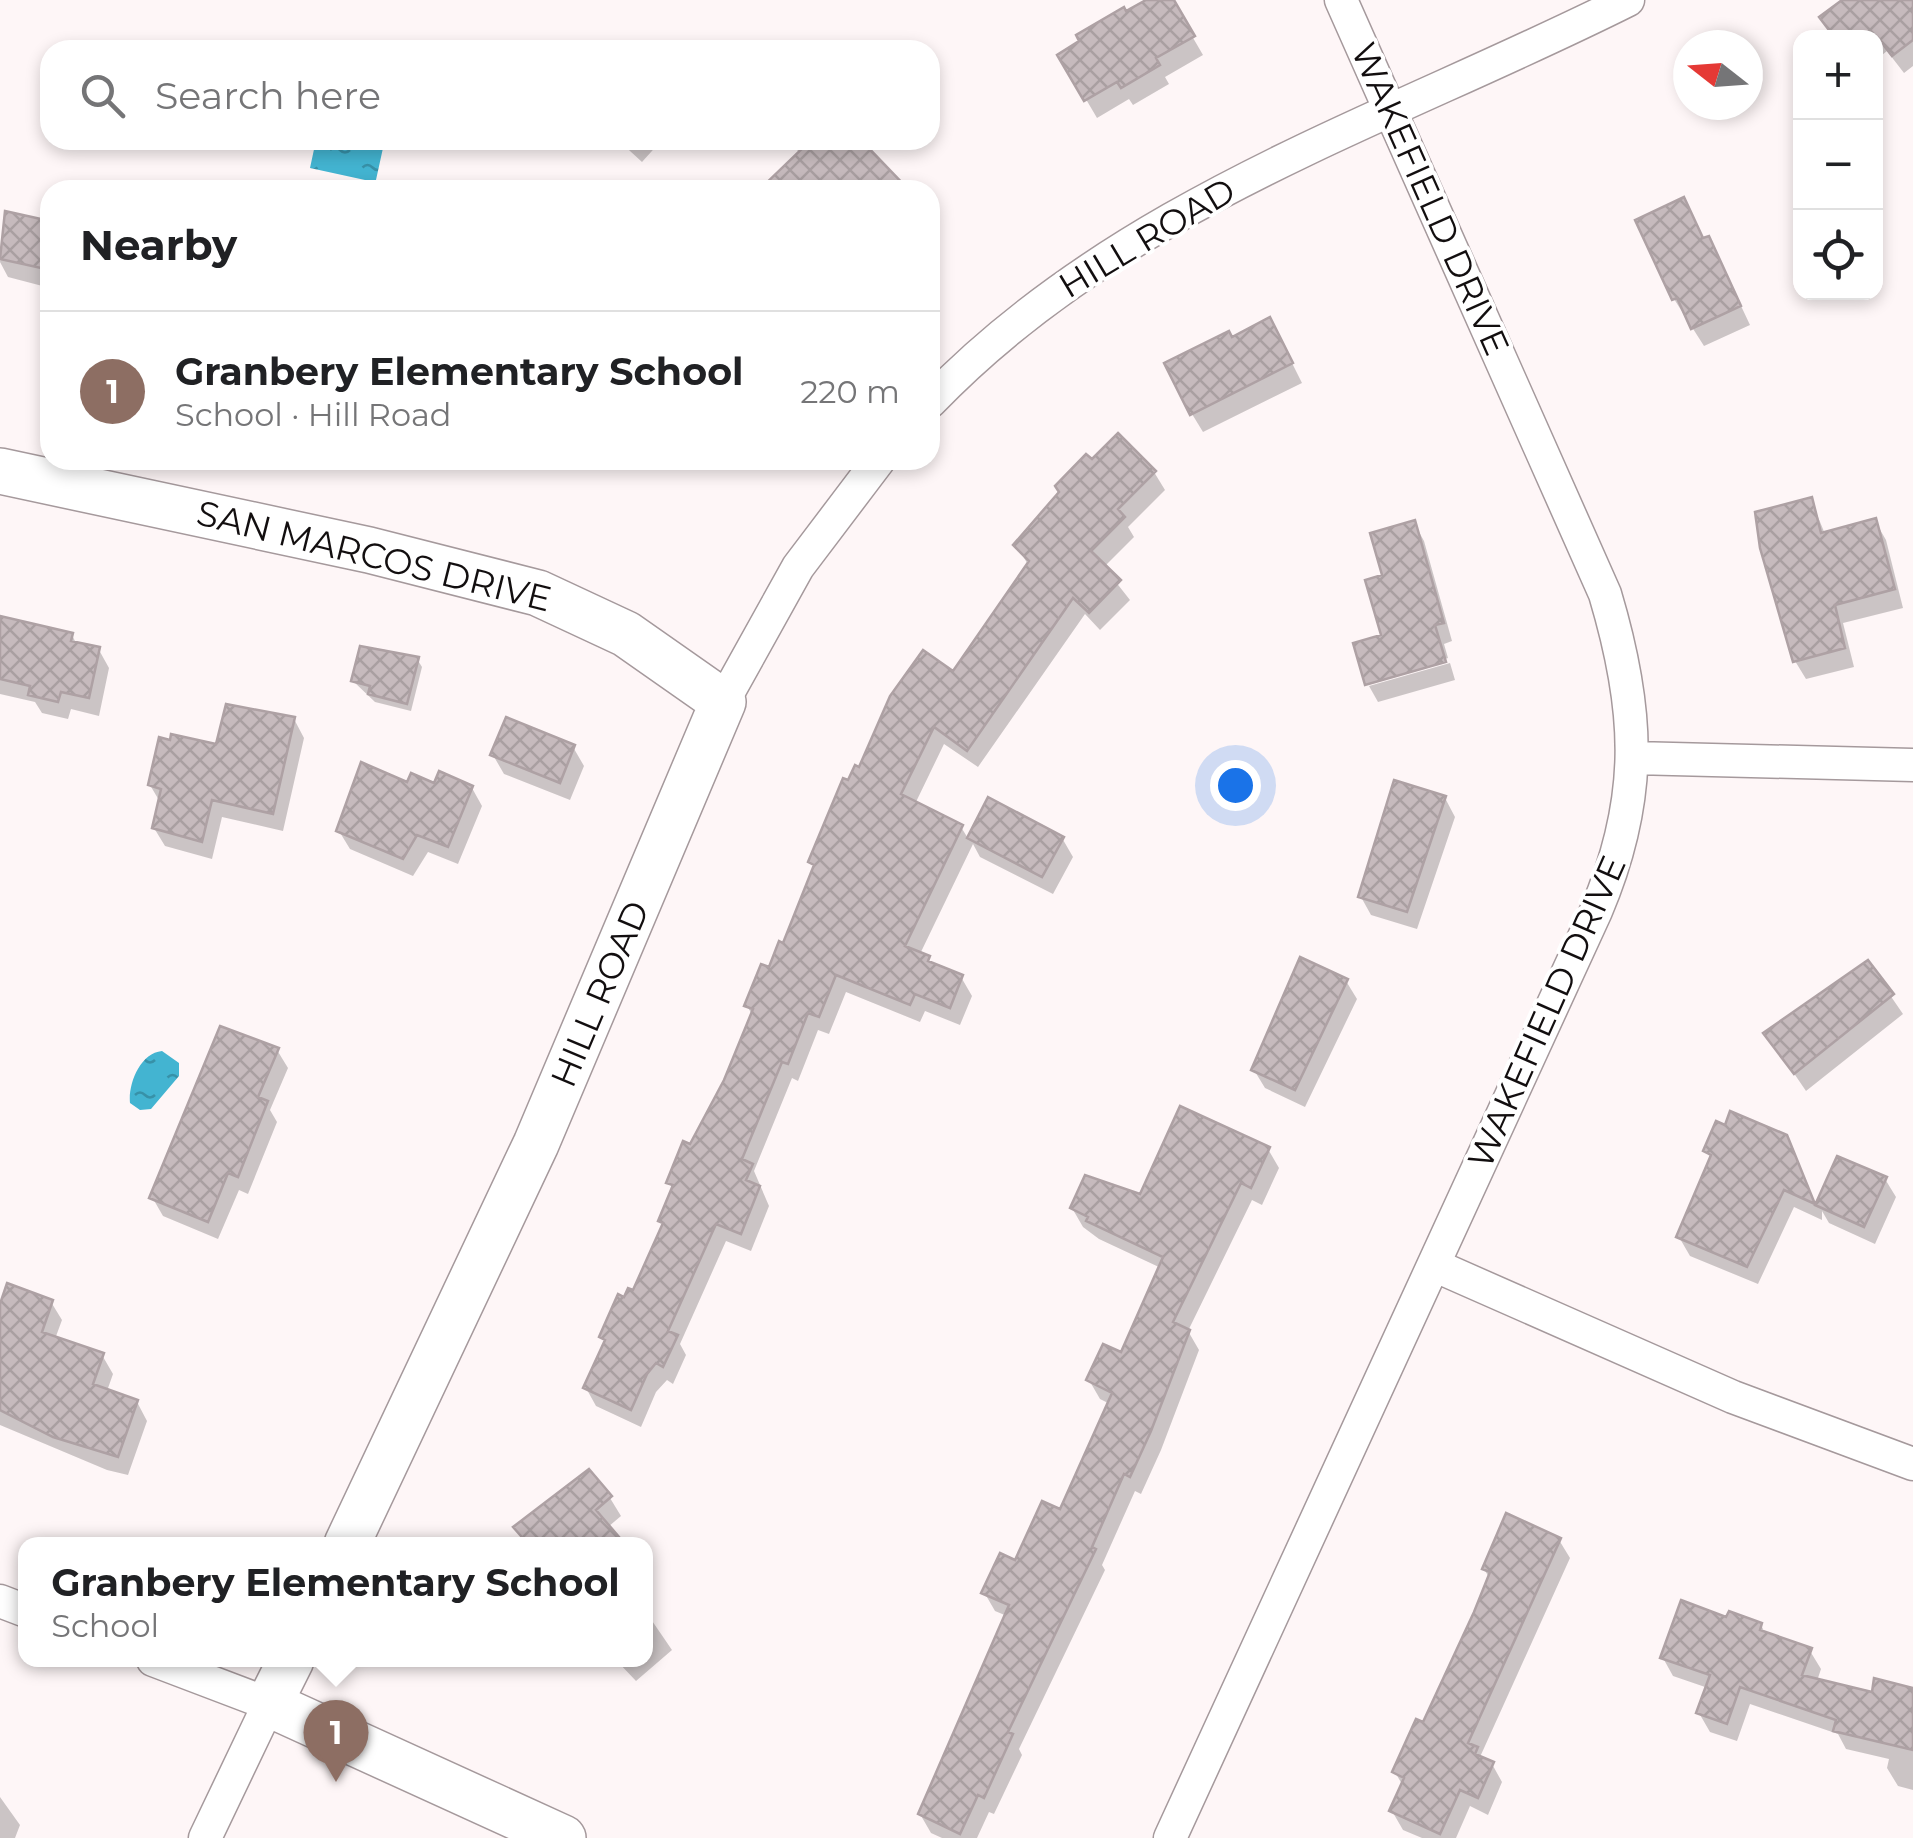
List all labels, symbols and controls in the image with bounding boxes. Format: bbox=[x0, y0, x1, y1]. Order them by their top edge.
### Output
north arrow bbox=[1673, 30, 1763, 120]
map controls bbox=[1793, 30, 1883, 300]
button: + bbox=[1793, 30, 1883, 120]
street label: WAKEFIELD DRIVE bbox=[1342, 36, 1519, 362]
search box bbox=[40, 40, 940, 150]
icon: search bbox=[75, 68, 130, 123]
text: Search here bbox=[155, 72, 381, 119]
button: − bbox=[1793, 120, 1883, 210]
street label: HILL ROAD bbox=[1051, 168, 1243, 307]
button: locate bbox=[1793, 210, 1883, 300]
text: Nearby bbox=[80, 219, 237, 271]
text: Granbery Elementary School bbox=[175, 348, 743, 395]
text: 1 bbox=[106, 372, 119, 411]
text: 220 m bbox=[800, 372, 900, 411]
text: School · Hill Road bbox=[175, 395, 452, 434]
street label: SAN MARCOS DRIVE bbox=[193, 491, 556, 620]
your location bbox=[1210, 760, 1261, 811]
street label: WAKEFIELD DRIVE bbox=[1458, 849, 1635, 1175]
street label: HILL ROAD bbox=[541, 894, 658, 1093]
popup bbox=[18, 1537, 653, 1667]
text: Granbery Elementary School bbox=[51, 1559, 620, 1606]
text: School bbox=[51, 1606, 159, 1645]
pin: 1 bbox=[304, 1700, 368, 1782]

